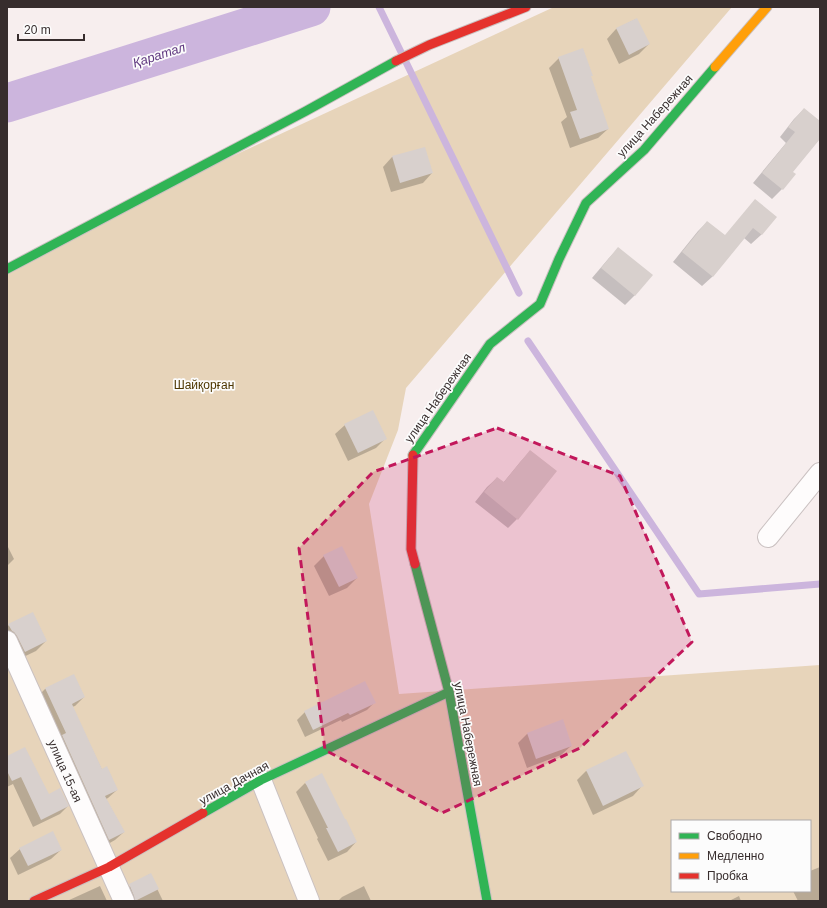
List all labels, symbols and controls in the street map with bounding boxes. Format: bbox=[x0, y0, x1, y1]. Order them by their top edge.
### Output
scale bar bbox=[18, 16, 84, 42]
text: 20 m bbox=[24, 23, 51, 37]
water label: Қаратал bbox=[131, 39, 188, 71]
street label: улица Набережная bbox=[614, 72, 696, 160]
street label: улица Набережная bbox=[402, 351, 474, 445]
park label: Шайқорған bbox=[174, 378, 234, 392]
street label: улица Набережная bbox=[451, 681, 485, 787]
street label: улица 15-ая bbox=[45, 738, 85, 804]
street label: улица Дачная bbox=[197, 758, 271, 808]
legend bbox=[671, 820, 811, 892]
text: Свободно bbox=[707, 829, 762, 843]
text: Медленно bbox=[707, 849, 764, 863]
text: Пробка bbox=[707, 869, 748, 883]

